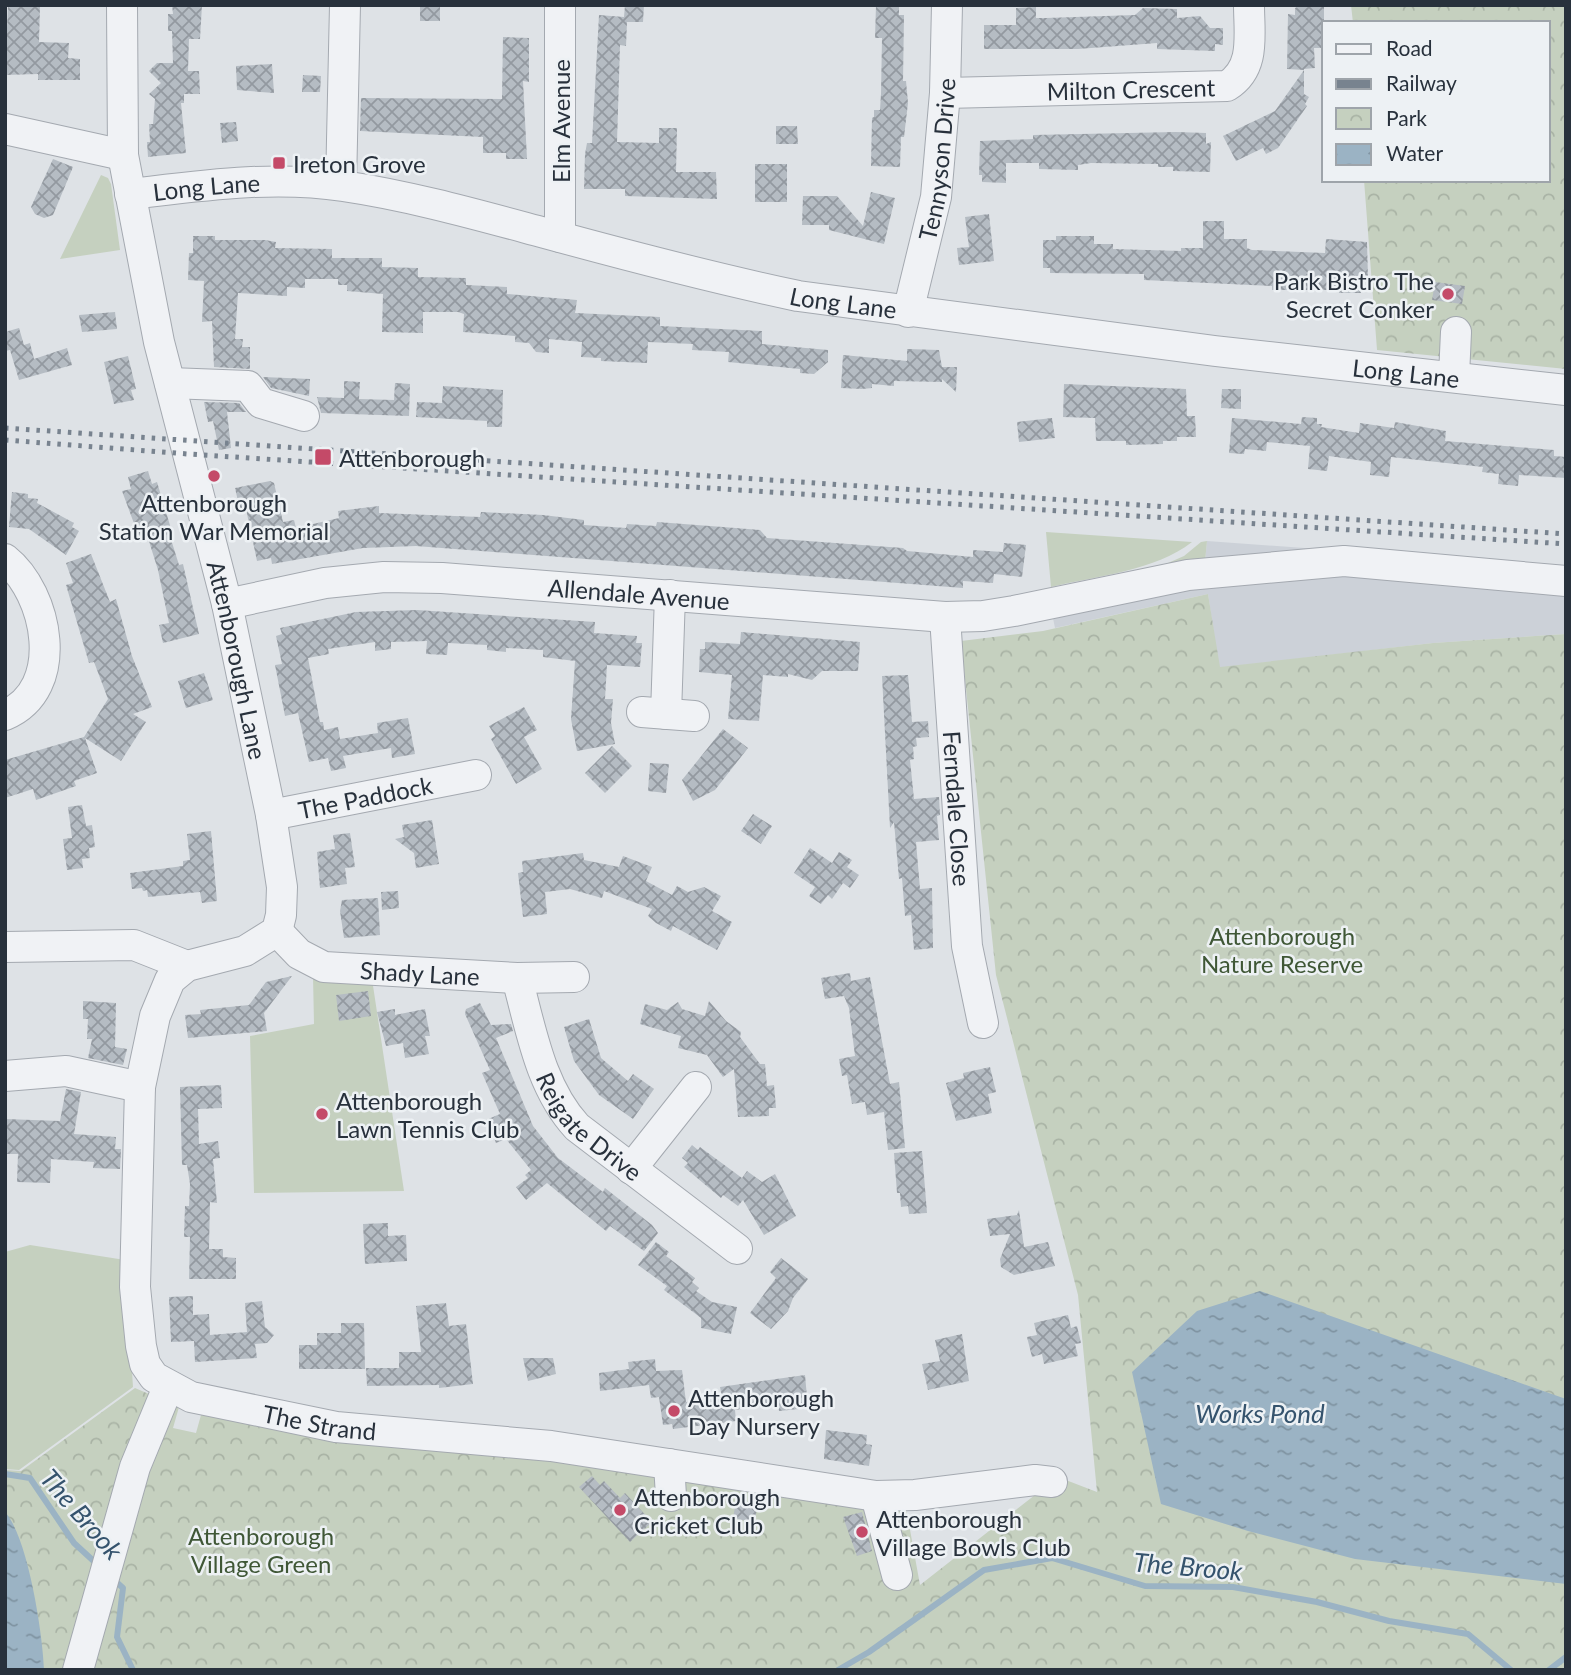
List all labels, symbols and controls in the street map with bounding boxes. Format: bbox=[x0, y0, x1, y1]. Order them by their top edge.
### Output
legend bbox=[1322, 21, 1550, 182]
text: Road bbox=[1386, 35, 1433, 60]
street label: Elm Avenue bbox=[546, 59, 575, 183]
text: Railway bbox=[1386, 70, 1457, 95]
street label: Milton Crescent bbox=[1046, 72, 1216, 105]
street label: Tennyson Drive bbox=[911, 78, 960, 243]
text: Park bbox=[1386, 105, 1427, 130]
text: Water bbox=[1386, 140, 1443, 165]
place label: Ireton Grove bbox=[293, 149, 426, 178]
marker: Ireton Grove bbox=[271, 155, 287, 171]
street label: Long Lane bbox=[151, 167, 261, 206]
place label: Park Bistro The Secret Conker bbox=[1274, 266, 1434, 323]
street label: Long Lane bbox=[787, 280, 899, 323]
marker: Park Bistro The Secret Conker bbox=[1440, 286, 1456, 302]
street label: Long Lane bbox=[1351, 352, 1461, 393]
place label: Attenborough bbox=[339, 443, 485, 472]
marker: Attenborough bbox=[313, 447, 333, 467]
marker: Attenborough Station War Memorial bbox=[206, 468, 222, 484]
place label: Attenborough Station War Memorial bbox=[99, 488, 329, 545]
street label: Attenborough Lane bbox=[202, 557, 273, 762]
street label: Allendale Avenue bbox=[547, 572, 731, 615]
street label: Ferndale Close bbox=[938, 730, 977, 887]
street label: The Paddock bbox=[296, 769, 436, 824]
park label: Attenborough Nature Reserve bbox=[1201, 921, 1363, 978]
street label: Shady Lane bbox=[359, 955, 481, 990]
street label: Reigate Drive bbox=[531, 1068, 648, 1186]
place label: Attenborough Lawn Tennis Club bbox=[336, 1086, 519, 1143]
marker: Attenborough Lawn Tennis Club bbox=[314, 1106, 330, 1122]
place label: Attenborough Day Nursery bbox=[688, 1383, 834, 1440]
water label: Works Pond bbox=[1195, 1397, 1325, 1429]
street label: The Strand bbox=[260, 1398, 377, 1445]
marker: Attenborough Day Nursery bbox=[666, 1403, 682, 1419]
water label: The Brook bbox=[34, 1462, 130, 1566]
place label: Attenborough Cricket Club bbox=[634, 1482, 780, 1539]
marker: Attenborough Cricket Club bbox=[612, 1502, 628, 1518]
place label: Attenborough Village Bowls Club bbox=[876, 1504, 1071, 1561]
park label: Attenborough Village Green bbox=[188, 1521, 334, 1578]
marker: Attenborough Village Bowls Club bbox=[854, 1524, 870, 1540]
water label: The Brook bbox=[1132, 1545, 1245, 1587]

